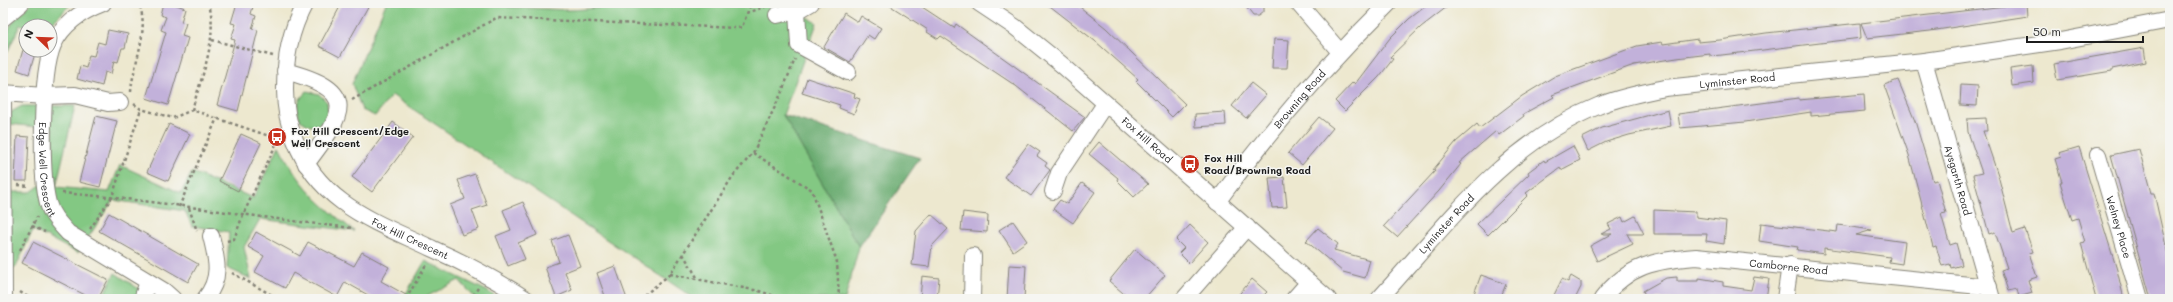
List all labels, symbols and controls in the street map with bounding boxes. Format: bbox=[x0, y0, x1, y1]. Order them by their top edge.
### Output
north arrow bbox=[18, 18, 58, 58]
scale bar bbox=[2027, 18, 2143, 44]
text: 50 m bbox=[2033, 23, 2061, 39]
text: N bbox=[20, 27, 37, 41]
street label: Browning Road bbox=[1270, 67, 1329, 131]
street label: Lyminster Road bbox=[1699, 70, 1776, 91]
street label: Fox Hill Road bbox=[1119, 114, 1175, 166]
street label: Edge Well Crescent bbox=[36, 122, 60, 220]
place label: Fox Hill Crescent/Edge Well Crescent bbox=[291, 124, 409, 150]
bus stop icon: Fox Hill Crescent/Edge Well Crescent bbox=[266, 126, 288, 148]
street label: Aysgarth Road bbox=[1941, 144, 1975, 217]
place label: Fox Hill Road/Browning Road bbox=[1204, 151, 1312, 177]
bus stop icon: Fox Hill Road/Browning Road bbox=[1179, 153, 1201, 175]
street label: Lyminster Road bbox=[1416, 191, 1477, 256]
street label: Welney Place bbox=[2103, 194, 2135, 260]
street label: Fox Hill Crescent bbox=[369, 214, 451, 262]
street label: Camborne Road bbox=[1749, 256, 1828, 277]

